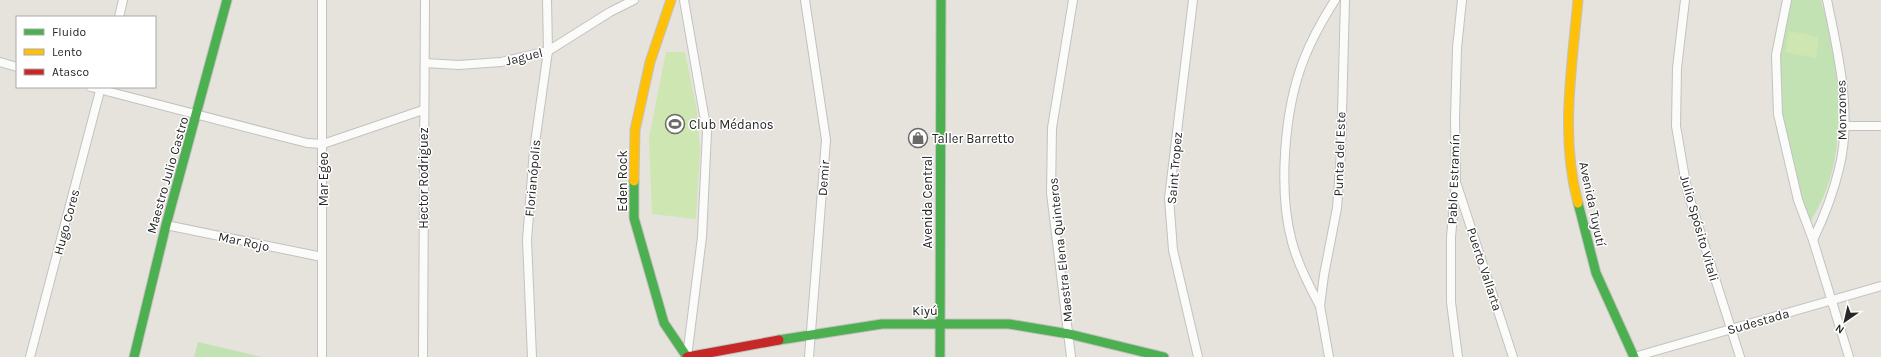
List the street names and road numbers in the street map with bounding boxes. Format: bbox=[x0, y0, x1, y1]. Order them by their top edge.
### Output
street label: Jaguel bbox=[504, 45, 544, 68]
street label: Monzones bbox=[1833, 79, 1850, 140]
street label: Punta del Este bbox=[1331, 111, 1348, 197]
street label: Maestro Julio Castro bbox=[144, 115, 191, 235]
street label: Hector Rodriguez bbox=[416, 127, 431, 229]
street label: Saint Tropez bbox=[1164, 131, 1185, 205]
street label: Pablo Estramín bbox=[1444, 133, 1463, 225]
street label: Florianópolis bbox=[522, 139, 543, 217]
street label: Eden Rock bbox=[615, 150, 630, 212]
street label: Mar Egeo bbox=[316, 152, 331, 206]
street label: Avenida Central bbox=[920, 156, 935, 248]
street label: Demir bbox=[815, 159, 832, 197]
street label: Avenida Tuyutí bbox=[1576, 160, 1609, 248]
street label: Julio Spósito Vitali bbox=[1677, 173, 1722, 283]
street label: Maestra Elena Quinteros bbox=[1045, 177, 1076, 323]
street label: Hugo Cores bbox=[51, 187, 82, 257]
street label: Puerto Vallarta bbox=[1464, 226, 1505, 313]
street label: Mar Rojo bbox=[217, 229, 271, 254]
street label: Kiyú bbox=[912, 303, 938, 318]
street label: Sudestada bbox=[1725, 305, 1791, 337]

